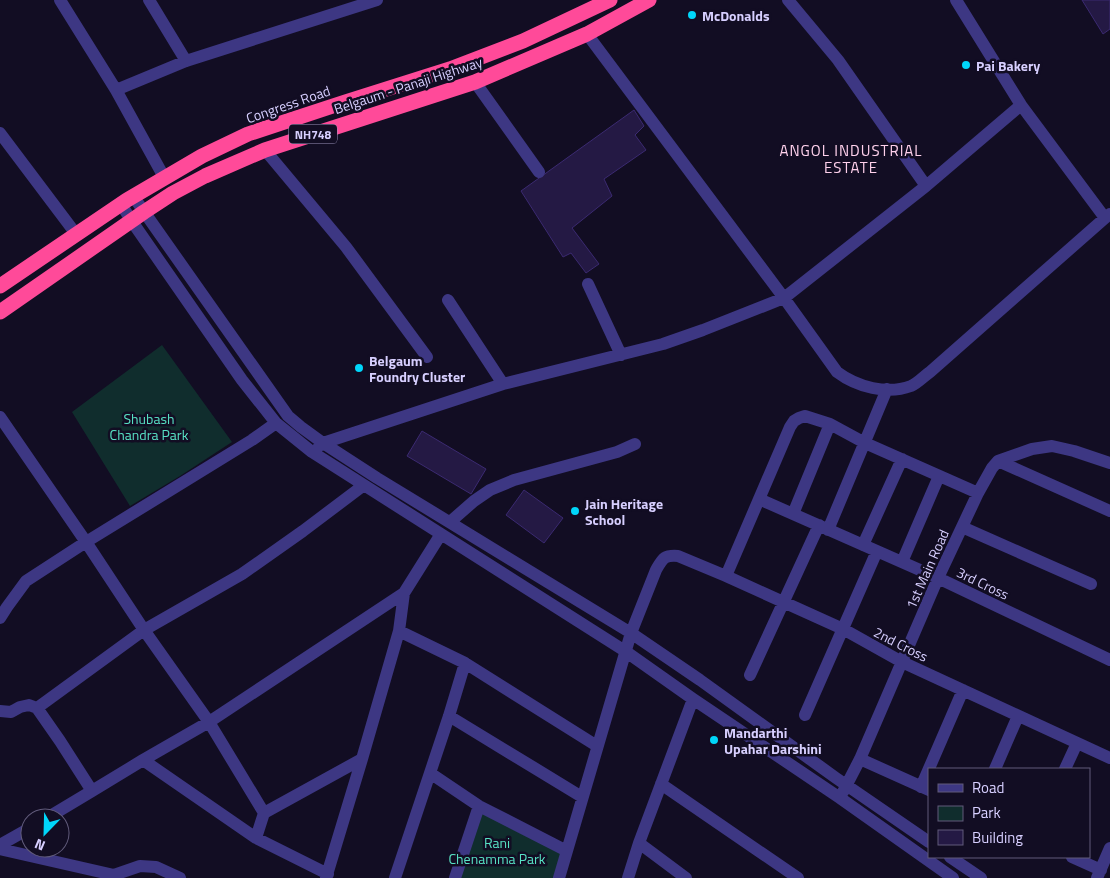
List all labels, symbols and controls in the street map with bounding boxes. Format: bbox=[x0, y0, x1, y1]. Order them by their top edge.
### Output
place label: McDonalds bbox=[702, 5, 770, 26]
marker: McDonalds bbox=[686, 9, 698, 21]
street label: Belgaum - Panaji Highway bbox=[331, 51, 485, 119]
place label: Pai Bakery bbox=[976, 55, 1040, 76]
marker: Pai Bakery bbox=[960, 59, 972, 71]
street label: Congress Road bbox=[243, 80, 333, 128]
road number: NH748 bbox=[289, 125, 337, 144]
district label: ANGOL INDUSTRIAL ESTATE bbox=[780, 139, 922, 179]
place label: Belgaum Foundry Cluster bbox=[369, 350, 465, 387]
marker: Belgaum Foundry Cluster bbox=[353, 362, 365, 374]
park label: Shubash Chandra Park bbox=[110, 408, 189, 445]
place label: Jain Heritage School bbox=[585, 493, 663, 530]
marker: Jain Heritage School bbox=[569, 505, 581, 517]
street label: 1st Main Road bbox=[900, 526, 954, 612]
street label: 3rd Cross bbox=[953, 561, 1013, 605]
street label: 2nd Cross bbox=[870, 621, 932, 667]
place label: Mandarthi Upahar Darshini bbox=[724, 722, 822, 759]
marker: Mandarthi Upahar Darshini bbox=[708, 734, 720, 746]
legend bbox=[928, 768, 1090, 858]
text: Road bbox=[972, 776, 1004, 799]
text: Park bbox=[972, 801, 1001, 824]
north arrow bbox=[20, 808, 70, 858]
text: Building bbox=[972, 826, 1023, 849]
park label: Rani Chenamma Park bbox=[448, 832, 546, 869]
text: N bbox=[31, 834, 48, 857]

